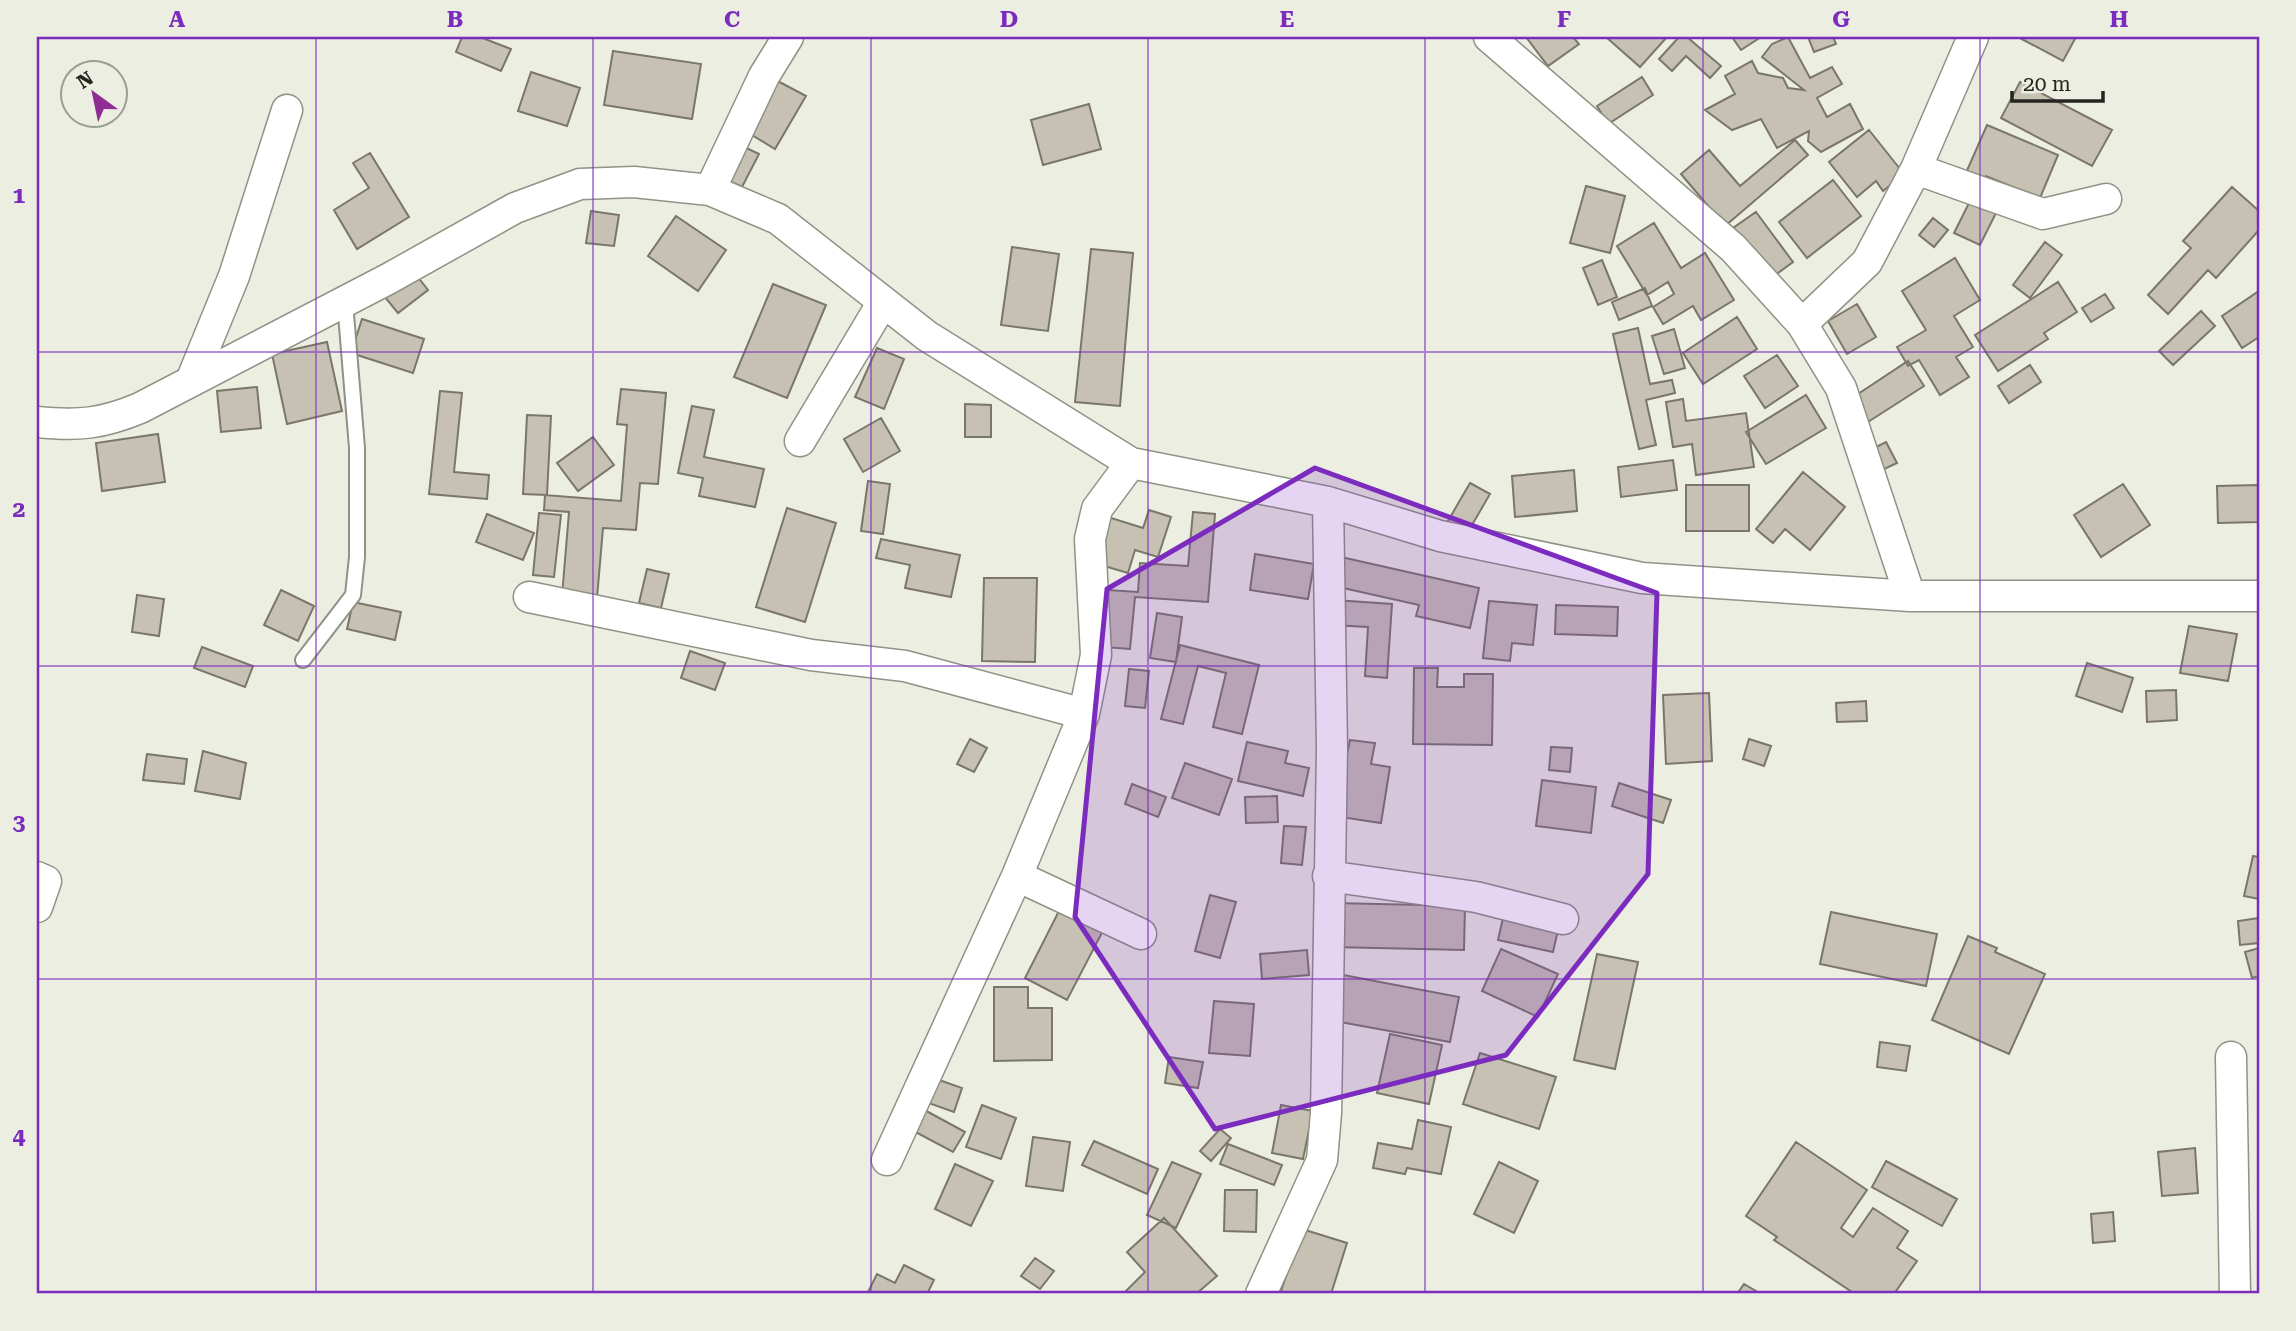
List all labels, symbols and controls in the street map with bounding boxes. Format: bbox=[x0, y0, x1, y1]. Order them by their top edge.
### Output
text: A bbox=[169, 6, 186, 33]
text: B bbox=[447, 6, 463, 33]
text: C bbox=[724, 6, 740, 33]
text: D bbox=[1000, 6, 1018, 33]
text: E bbox=[1280, 6, 1294, 33]
text: F bbox=[1557, 6, 1571, 33]
text: G bbox=[1832, 6, 1850, 33]
text: H bbox=[2110, 6, 2129, 33]
north arrow bbox=[60, 60, 130, 130]
scale bar bbox=[2012, 60, 2104, 104]
text: N bbox=[73, 66, 98, 94]
text: 20 m bbox=[2023, 72, 2071, 96]
text: 1 bbox=[13, 182, 26, 209]
text: 2 bbox=[13, 496, 25, 523]
text: 3 bbox=[13, 809, 26, 836]
text: 4 bbox=[13, 1123, 26, 1150]

